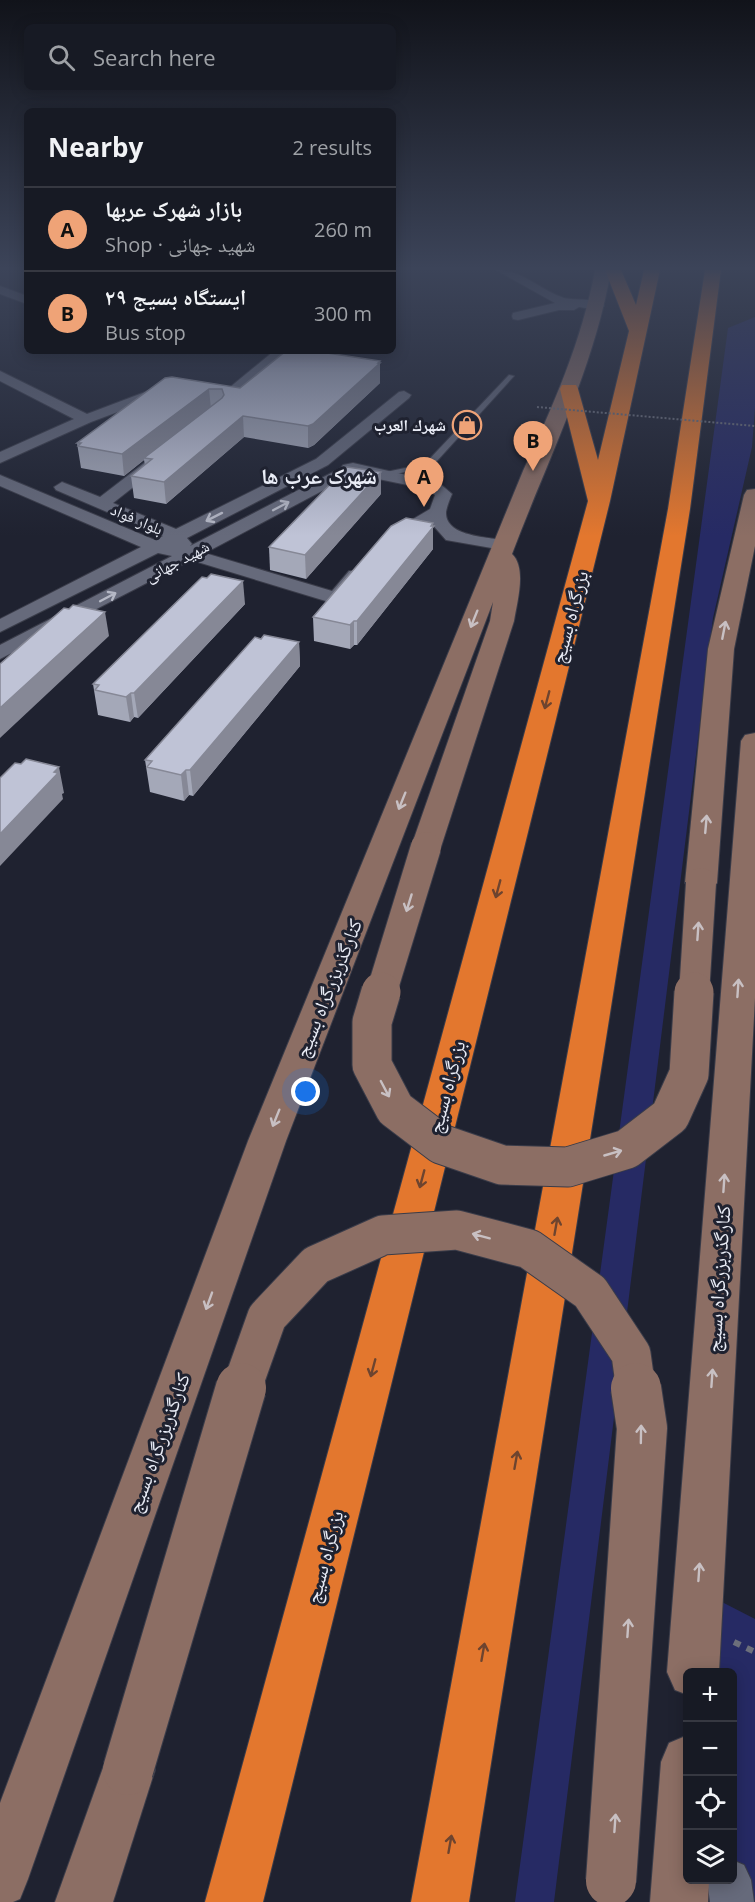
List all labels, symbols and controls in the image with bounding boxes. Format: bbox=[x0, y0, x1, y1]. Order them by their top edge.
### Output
search box bbox=[24, 24, 396, 90]
icon: search bbox=[45, 41, 78, 74]
text: Search here bbox=[93, 42, 216, 72]
text: Nearby bbox=[48, 129, 143, 165]
text: 2 results bbox=[292, 134, 372, 161]
text: بازار شهرک عربها bbox=[105, 193, 242, 223]
text: A bbox=[61, 216, 74, 243]
text: 260 m bbox=[314, 216, 372, 243]
text: Shop · شهید جهانی bbox=[105, 231, 255, 258]
text: ایستگاه بسیج ۲۹ bbox=[105, 281, 246, 311]
text: B bbox=[61, 300, 74, 327]
text: 300 m bbox=[314, 300, 372, 327]
text: Bus stop bbox=[105, 319, 186, 346]
shop icon: شهرك العرب bbox=[451, 409, 483, 441]
place label: شهرك العرب bbox=[374, 414, 446, 436]
pin: B bbox=[514, 422, 552, 471]
pin: A bbox=[404, 458, 444, 507]
district label: شهرک عرب ها bbox=[261, 460, 377, 490]
street label: بلوار فواد bbox=[108, 498, 166, 540]
one-way arrow bbox=[271, 500, 289, 511]
one-way arrow bbox=[206, 511, 223, 523]
street label: شهید جهانی bbox=[141, 535, 213, 587]
street label: بزرگراه بسیج bbox=[544, 568, 594, 666]
one-way arrow bbox=[98, 590, 116, 602]
one-way arrow bbox=[468, 610, 479, 628]
one-way arrow bbox=[719, 621, 731, 640]
one-way arrow bbox=[541, 690, 553, 709]
one-way arrow bbox=[396, 791, 407, 809]
one-way arrow bbox=[701, 815, 712, 835]
one-way arrow bbox=[492, 879, 503, 898]
one-way arrow bbox=[403, 893, 414, 912]
street label: کنارگذربزرگراه بسیج bbox=[288, 915, 368, 1061]
one-way arrow bbox=[693, 922, 704, 942]
one-way arrow bbox=[732, 979, 743, 999]
street label: بزرگراه بسیج bbox=[421, 1038, 471, 1136]
your location bbox=[291, 1077, 320, 1106]
one-way arrow bbox=[379, 1080, 391, 1097]
one-way arrow bbox=[270, 1109, 281, 1127]
one-way arrow bbox=[604, 1147, 623, 1158]
one-way arrow bbox=[416, 1169, 428, 1188]
one-way arrow bbox=[719, 1174, 730, 1193]
street label: کنارگذربزرگراه بسیج bbox=[699, 1204, 737, 1354]
one-way arrow bbox=[550, 1217, 561, 1237]
one-way arrow bbox=[472, 1230, 491, 1241]
one-way arrow bbox=[203, 1292, 214, 1310]
one-way arrow bbox=[367, 1358, 379, 1377]
one-way arrow bbox=[706, 1368, 717, 1388]
street label: کنارگذربزرگراه بسیج bbox=[120, 1369, 196, 1517]
one-way arrow bbox=[635, 1424, 647, 1444]
one-way arrow bbox=[510, 1451, 521, 1470]
street label: بزرگراه بسیج bbox=[299, 1508, 349, 1606]
one-way arrow bbox=[694, 1563, 705, 1583]
one-way arrow bbox=[623, 1619, 634, 1639]
one-way arrow bbox=[477, 1643, 488, 1662]
map controls bbox=[683, 1668, 737, 1884]
button: + bbox=[683, 1668, 737, 1722]
button: − bbox=[683, 1722, 737, 1776]
button: locate bbox=[683, 1776, 737, 1830]
one-way arrow bbox=[610, 1813, 621, 1833]
button: layers bbox=[683, 1830, 737, 1884]
one-way arrow bbox=[444, 1835, 455, 1855]

